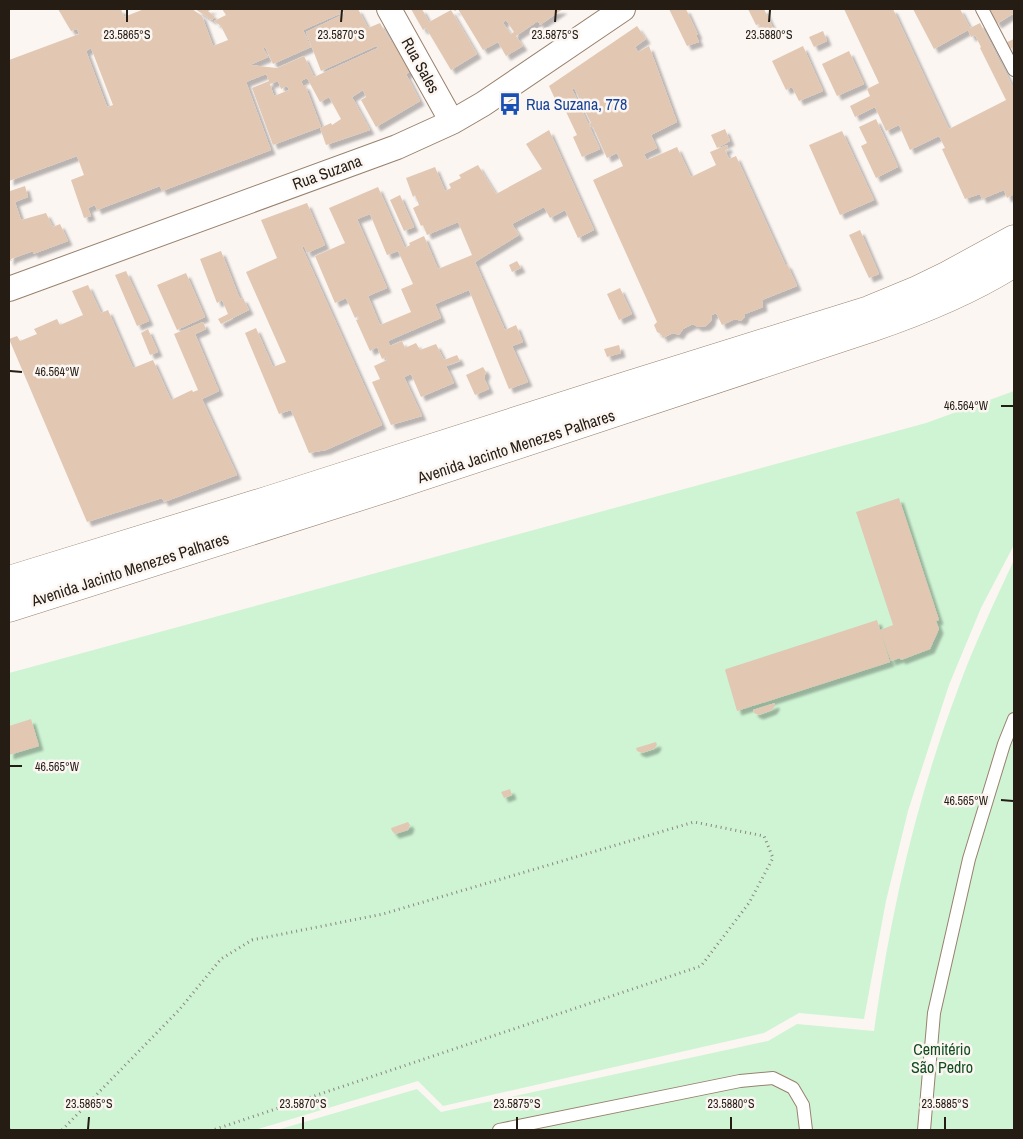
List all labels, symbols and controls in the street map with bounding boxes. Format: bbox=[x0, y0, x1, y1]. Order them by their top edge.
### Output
text: 23.5865°S bbox=[104, 27, 151, 43]
text: 23.5870°S bbox=[318, 27, 365, 43]
text: 23.5875°S bbox=[532, 27, 579, 43]
text: 23.5880°S bbox=[746, 27, 793, 43]
street label: Rua Sales bbox=[397, 33, 445, 97]
bus stop icon: Rua Suzana, 778 bbox=[497, 91, 523, 117]
place label: Rua Suzana, 778 bbox=[526, 93, 627, 115]
street label: Rua Suzana bbox=[289, 149, 365, 195]
text: 46.564°W bbox=[35, 364, 80, 380]
text: 46.564°W bbox=[944, 398, 989, 414]
street label: Avenida Jacinto Menezes Palhares bbox=[414, 404, 617, 489]
street label: Avenida Jacinto Menezes Palhares bbox=[28, 527, 231, 612]
text: 46.565°W bbox=[35, 759, 80, 775]
text: 46.565°W bbox=[944, 793, 989, 809]
park label: Cemitério São Pedro bbox=[911, 1038, 973, 1078]
text: 23.5865°S bbox=[66, 1096, 113, 1112]
text: 23.5870°S bbox=[280, 1096, 327, 1112]
text: 23.5875°S bbox=[494, 1096, 541, 1112]
text: 23.5880°S bbox=[708, 1096, 755, 1112]
text: 23.5885°S bbox=[922, 1096, 969, 1112]

